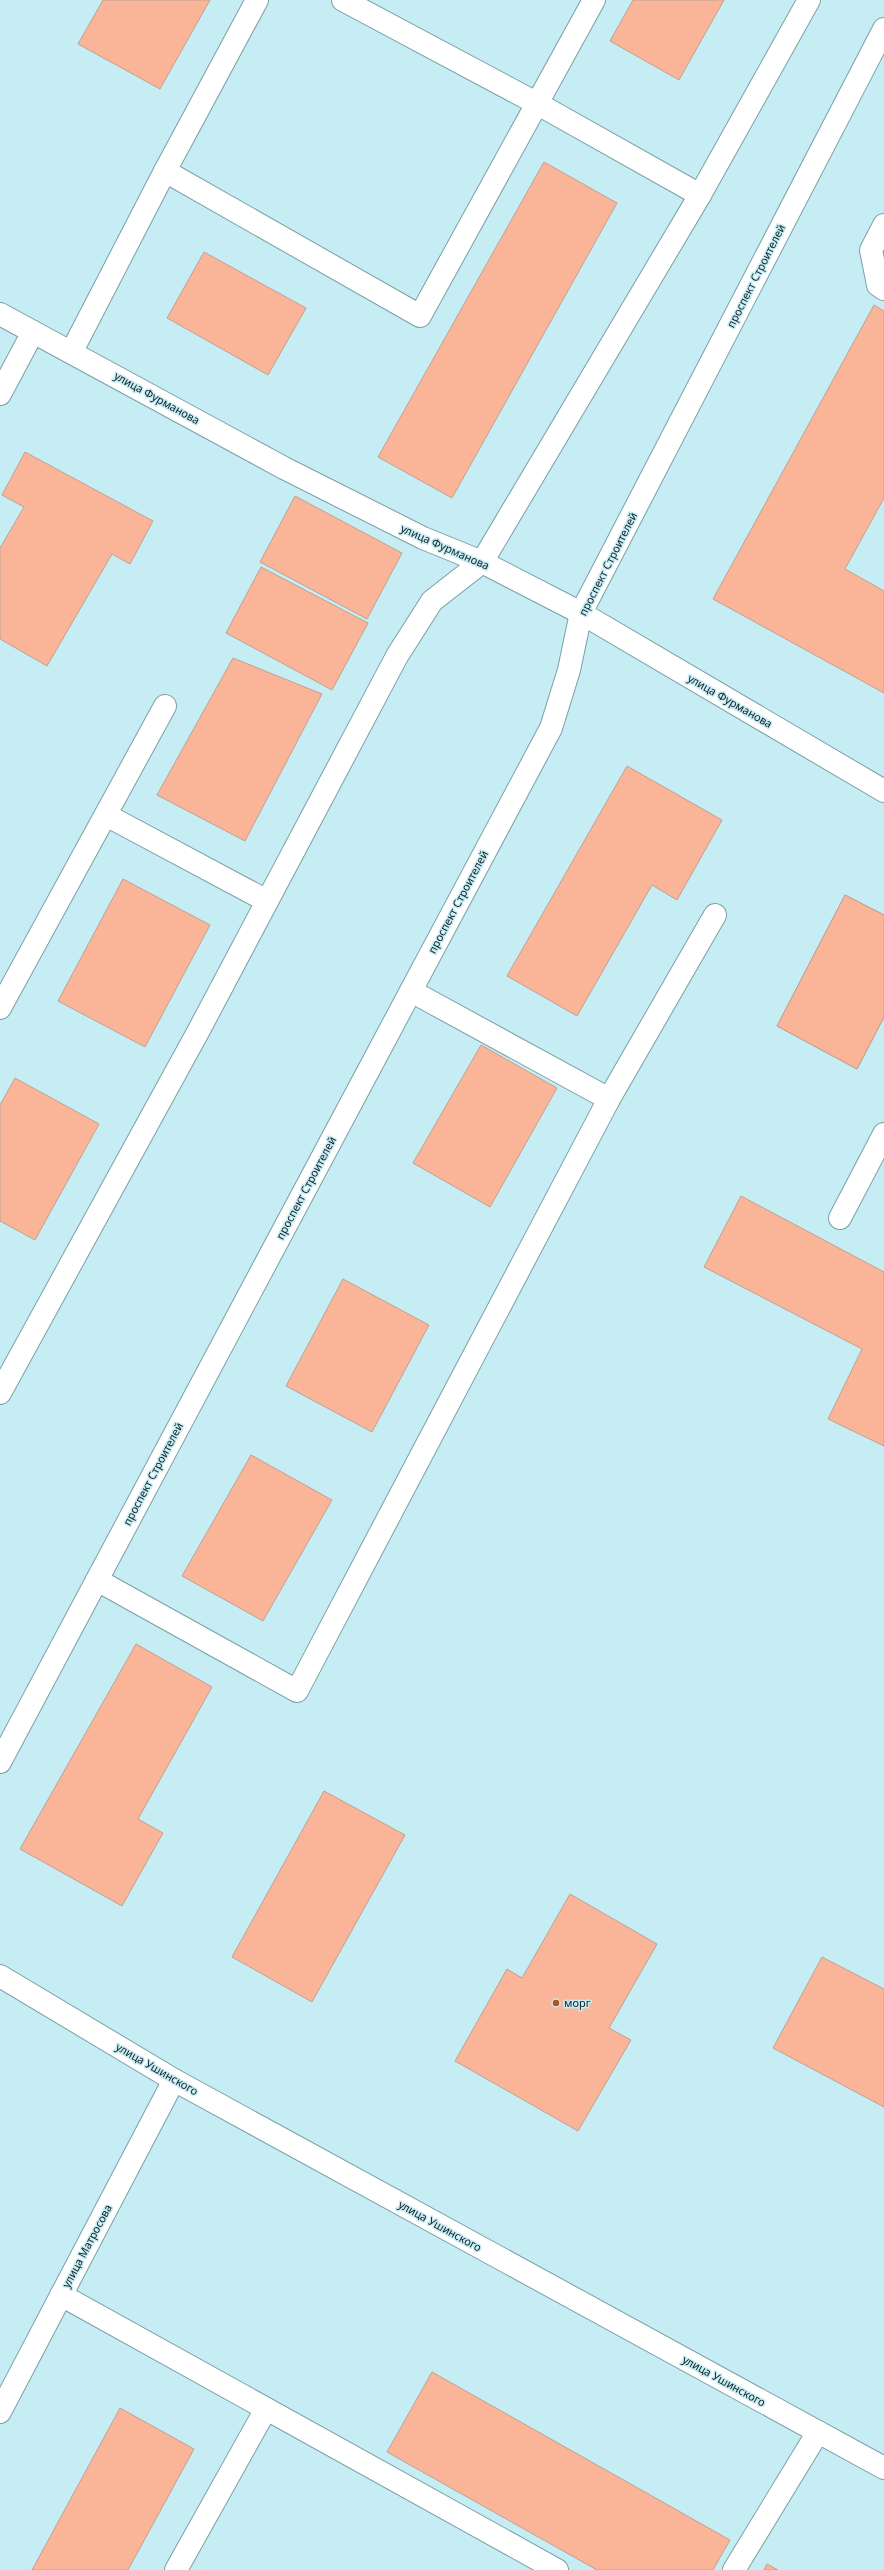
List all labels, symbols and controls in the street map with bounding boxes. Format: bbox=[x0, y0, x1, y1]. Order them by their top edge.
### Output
street label: проспект Строителей bbox=[723, 221, 788, 330]
street label: улица Фурманова bbox=[112, 368, 203, 427]
street label: проспект Строителей bbox=[575, 509, 640, 618]
street label: улица Фурманова bbox=[399, 520, 492, 573]
street label: улица Фурманова bbox=[685, 670, 775, 731]
street label: проспект Строителей bbox=[424, 848, 491, 956]
street label: проспект Строителей bbox=[272, 1134, 339, 1242]
street label: проспект Строителей bbox=[119, 1420, 186, 1528]
place label: морг bbox=[564, 1995, 591, 2010]
marker: морг bbox=[551, 1998, 561, 2008]
street label: улица Ушинского bbox=[113, 2039, 201, 2098]
street label: улица Ушинского bbox=[396, 2196, 485, 2255]
street label: улица Матросова bbox=[58, 2201, 115, 2290]
street label: улица Ушинского bbox=[680, 2351, 769, 2410]

